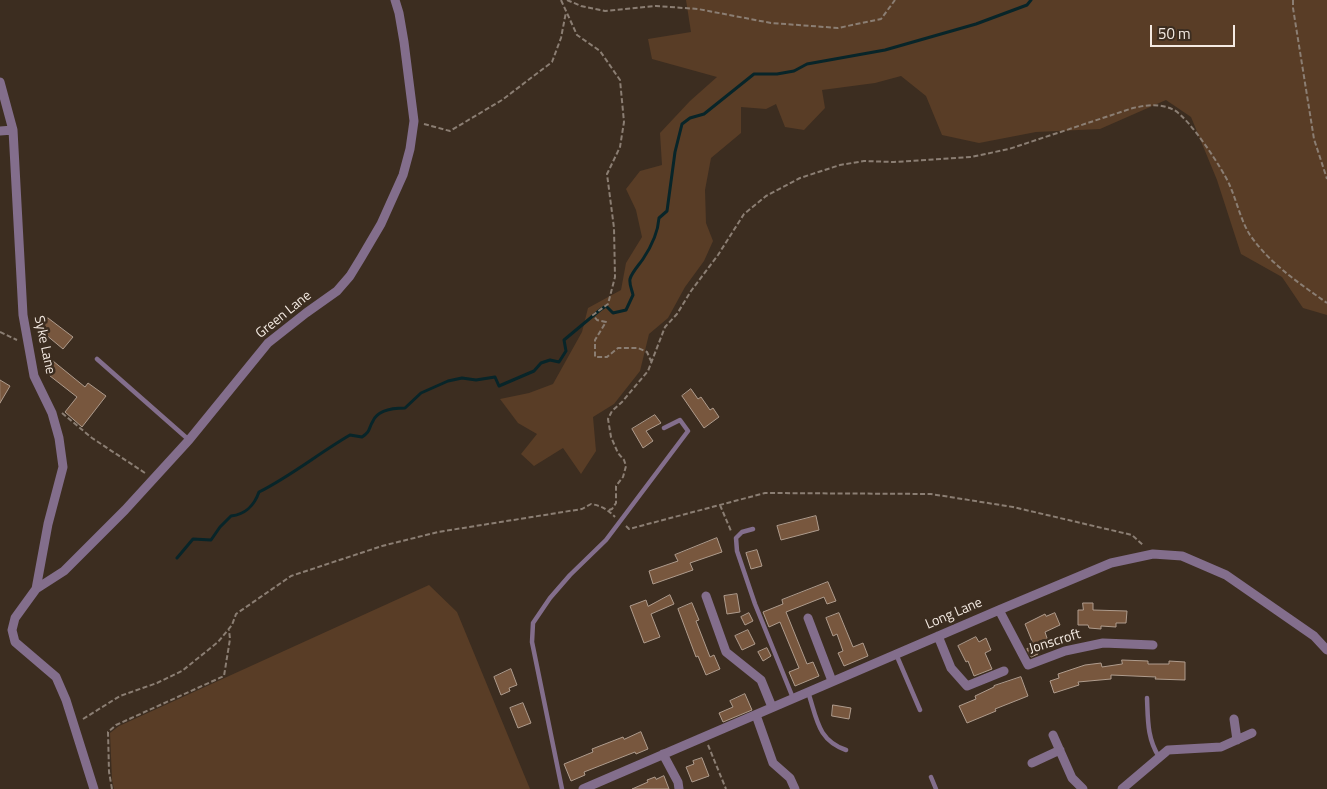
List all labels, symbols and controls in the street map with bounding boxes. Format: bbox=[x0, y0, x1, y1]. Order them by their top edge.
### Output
scale bar bbox=[1152, 15, 1237, 47]
text: 50 m bbox=[1158, 22, 1191, 45]
street label: Green Lane bbox=[253, 288, 315, 342]
street label: Syke Lane bbox=[30, 314, 58, 376]
street label: Long Lane bbox=[923, 595, 985, 633]
street label: Jonscroft bbox=[1027, 626, 1083, 658]

